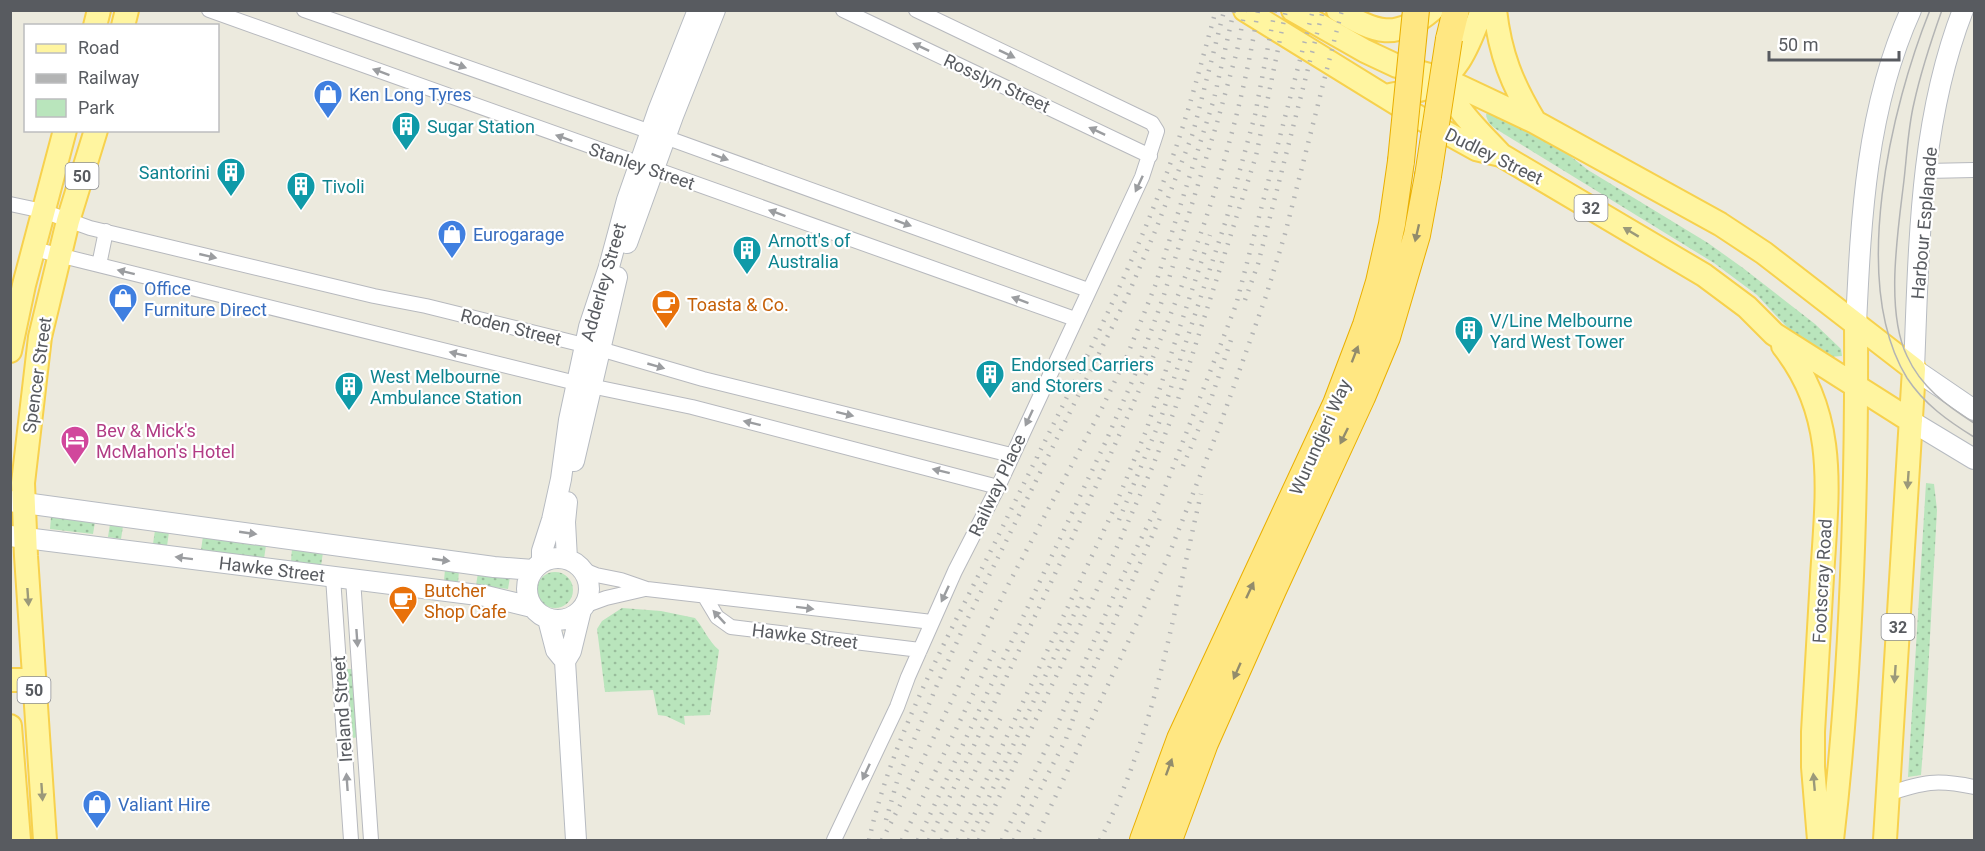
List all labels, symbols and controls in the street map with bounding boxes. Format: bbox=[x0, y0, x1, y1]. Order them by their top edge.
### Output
legend bbox=[24, 24, 219, 132]
scale bar bbox=[1769, 24, 1900, 62]
text: 50 m bbox=[1778, 34, 1818, 55]
text: Road bbox=[78, 37, 119, 58]
one-way arrow bbox=[912, 43, 929, 52]
street label: Rosslyn Street bbox=[941, 49, 1054, 117]
one-way arrow bbox=[998, 49, 1015, 58]
one-way arrow bbox=[449, 60, 467, 70]
text: Railway bbox=[78, 67, 140, 88]
one-way arrow bbox=[372, 67, 390, 76]
shop icon: Ken Long Tyres bbox=[312, 78, 344, 120]
place label: Ken Long Tyres bbox=[349, 84, 472, 105]
text: Park bbox=[78, 97, 115, 118]
building icon: Sugar Station bbox=[390, 110, 422, 152]
place label: Sugar Station bbox=[427, 116, 535, 137]
street label: Dudley Street bbox=[1442, 123, 1546, 189]
one-way arrow bbox=[1089, 126, 1106, 135]
one-way arrow bbox=[555, 133, 573, 143]
street label: Stanley Street bbox=[586, 138, 698, 194]
street label: Harbour Esplanade bbox=[1907, 146, 1941, 300]
one-way arrow bbox=[711, 153, 729, 163]
building icon: Santorini bbox=[215, 156, 247, 198]
place label: Santorini bbox=[139, 162, 210, 183]
road number: 50 bbox=[66, 163, 98, 189]
building icon: Tivoli bbox=[285, 170, 317, 212]
place label: Tivoli bbox=[322, 176, 365, 197]
one-way arrow bbox=[1134, 176, 1143, 193]
road number: 32 bbox=[1574, 195, 1608, 221]
one-way arrow bbox=[767, 208, 785, 218]
shop icon: Eurogarage bbox=[436, 218, 468, 260]
one-way arrow bbox=[894, 219, 912, 229]
street label: Adderley Street bbox=[576, 220, 630, 344]
place label: Eurogarage bbox=[473, 224, 564, 245]
one-way arrow bbox=[1412, 224, 1421, 243]
one-way arrow bbox=[1622, 227, 1639, 237]
place label: Arnott's of Australia bbox=[768, 230, 851, 272]
building icon: Arnott's of Australia bbox=[731, 234, 763, 276]
one-way arrow bbox=[199, 251, 218, 261]
one-way arrow bbox=[117, 266, 135, 276]
place label: Office Furniture Direct bbox=[144, 278, 267, 320]
shop icon: Office Furniture Direct bbox=[107, 282, 139, 324]
cafe icon: Toasta & Co. bbox=[650, 288, 682, 330]
place label: Toasta & Co. bbox=[687, 294, 789, 315]
one-way arrow bbox=[1011, 294, 1029, 304]
street label: Roden Street bbox=[459, 304, 564, 350]
place label: V/Line Melbourne Yard West Tower bbox=[1490, 310, 1632, 352]
building icon: V/Line Melbourne Yard West Tower bbox=[1453, 314, 1485, 356]
street label: Spencer Street bbox=[18, 315, 56, 435]
one-way arrow bbox=[1350, 345, 1360, 363]
one-way arrow bbox=[449, 349, 467, 359]
place label: Endorsed Carriers and Storers bbox=[1011, 354, 1154, 396]
building icon: Endorsed Carriers and Storers bbox=[974, 358, 1006, 400]
one-way arrow bbox=[647, 362, 665, 371]
place label: West Melbourne Ambulance Station bbox=[370, 366, 522, 408]
building icon: West Melbourne Ambulance Station bbox=[333, 370, 365, 412]
street label: Wurundjeri Way bbox=[1285, 375, 1355, 498]
one-way arrow bbox=[835, 409, 854, 419]
one-way arrow bbox=[1024, 409, 1033, 426]
one-way arrow bbox=[743, 417, 761, 427]
place label: Bev & Mick's McMahon's Hotel bbox=[96, 420, 235, 462]
hotel icon: Bev & Mick's McMahon's Hotel bbox=[59, 424, 91, 466]
one-way arrow bbox=[1339, 427, 1349, 445]
street label: Railway Place bbox=[964, 431, 1030, 539]
one-way arrow bbox=[932, 466, 950, 476]
one-way arrow bbox=[1903, 470, 1912, 489]
street label: Footscray Road bbox=[1808, 518, 1836, 644]
one-way arrow bbox=[238, 529, 257, 538]
street label: Hawke Street bbox=[218, 552, 326, 586]
one-way arrow bbox=[174, 553, 193, 563]
one-way arrow bbox=[431, 555, 450, 564]
place label: Butcher Shop Cafe bbox=[424, 580, 507, 622]
one-way arrow bbox=[1246, 581, 1255, 598]
cafe icon: Butcher Shop Cafe bbox=[387, 584, 419, 626]
one-way arrow bbox=[940, 585, 949, 602]
one-way arrow bbox=[24, 588, 33, 607]
one-way arrow bbox=[796, 603, 815, 613]
one-way arrow bbox=[712, 610, 726, 625]
road number: 32 bbox=[1882, 614, 1914, 640]
street label: Hawke Street bbox=[751, 619, 859, 653]
one-way arrow bbox=[352, 628, 362, 647]
street label: Ireland Street bbox=[328, 655, 356, 763]
one-way arrow bbox=[1232, 662, 1242, 680]
one-way arrow bbox=[1890, 665, 1900, 684]
road number: 50 bbox=[18, 677, 51, 703]
one-way arrow bbox=[1165, 758, 1174, 776]
one-way arrow bbox=[861, 763, 871, 781]
one-way arrow bbox=[342, 773, 352, 792]
one-way arrow bbox=[1809, 773, 1819, 792]
one-way arrow bbox=[37, 782, 46, 801]
shop icon: Valiant Hire bbox=[81, 788, 113, 830]
place label: Valiant Hire bbox=[118, 794, 210, 815]

